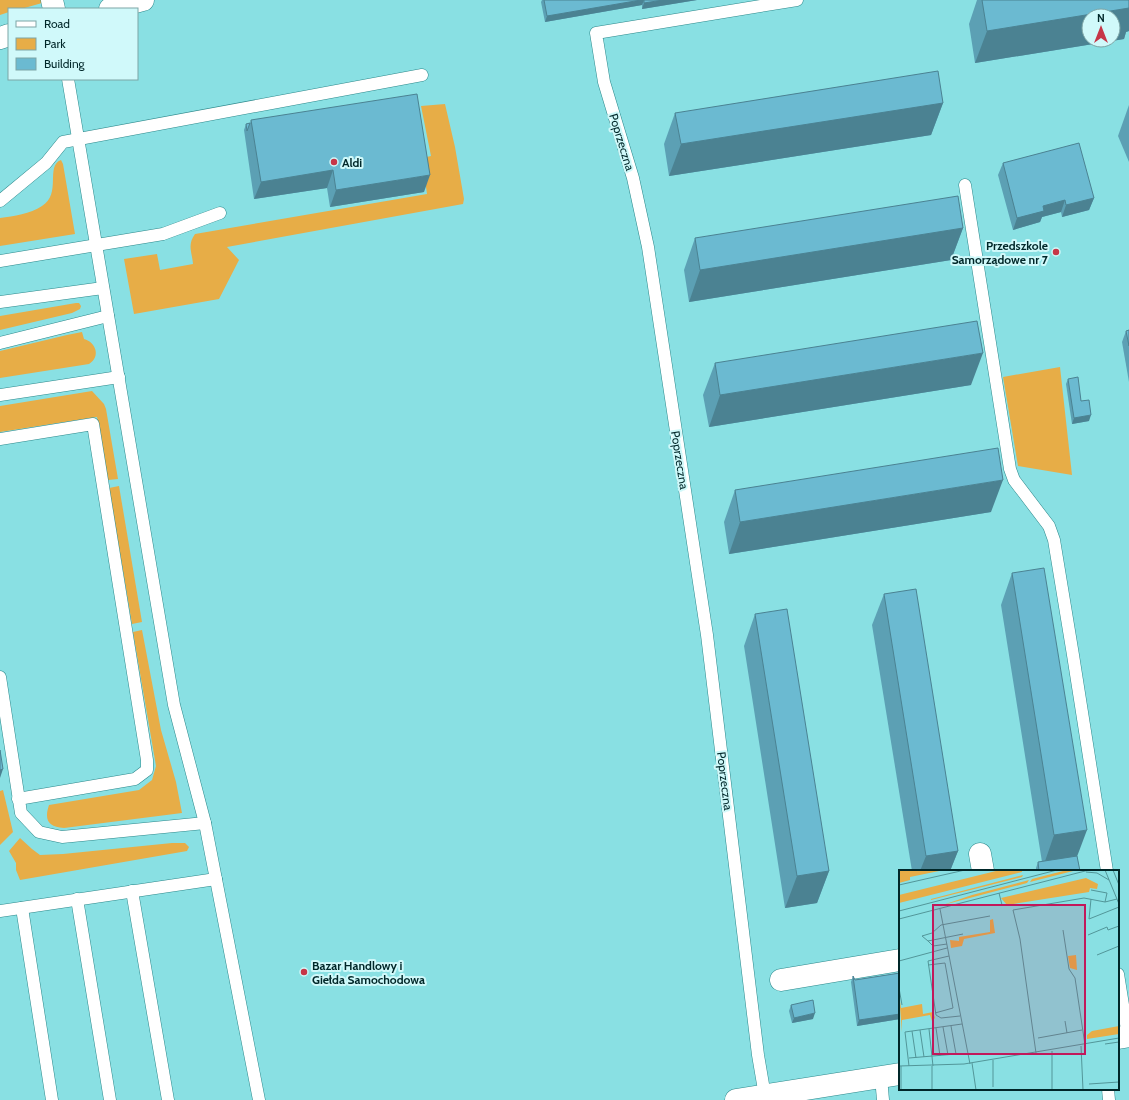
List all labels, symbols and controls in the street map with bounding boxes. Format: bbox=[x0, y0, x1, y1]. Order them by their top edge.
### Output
legend bbox=[8, 8, 138, 80]
north arrow bbox=[1081, 8, 1121, 48]
text: N bbox=[1097, 11, 1105, 25]
text: Road bbox=[44, 16, 70, 31]
text: Park bbox=[44, 36, 66, 51]
text: Building bbox=[44, 56, 86, 71]
street label: Poprzeczna bbox=[606, 112, 638, 173]
place label: Aldi bbox=[342, 155, 362, 170]
marker: Aldi bbox=[329, 157, 339, 167]
place label: Przedszkole Samorządowe nr 7 bbox=[952, 238, 1049, 267]
marker: Przedszkole Samorządowe nr 7 bbox=[1051, 247, 1061, 257]
street label: Poprzeczna bbox=[668, 430, 692, 491]
street label: Poprzeczna bbox=[714, 751, 736, 811]
inset map bbox=[899, 870, 1119, 1090]
place label: Bazar Handlowy i Giełda Samochodowa bbox=[312, 958, 425, 987]
marker: Bazar Handlowy i Giełda Samochodowa bbox=[299, 967, 309, 977]

